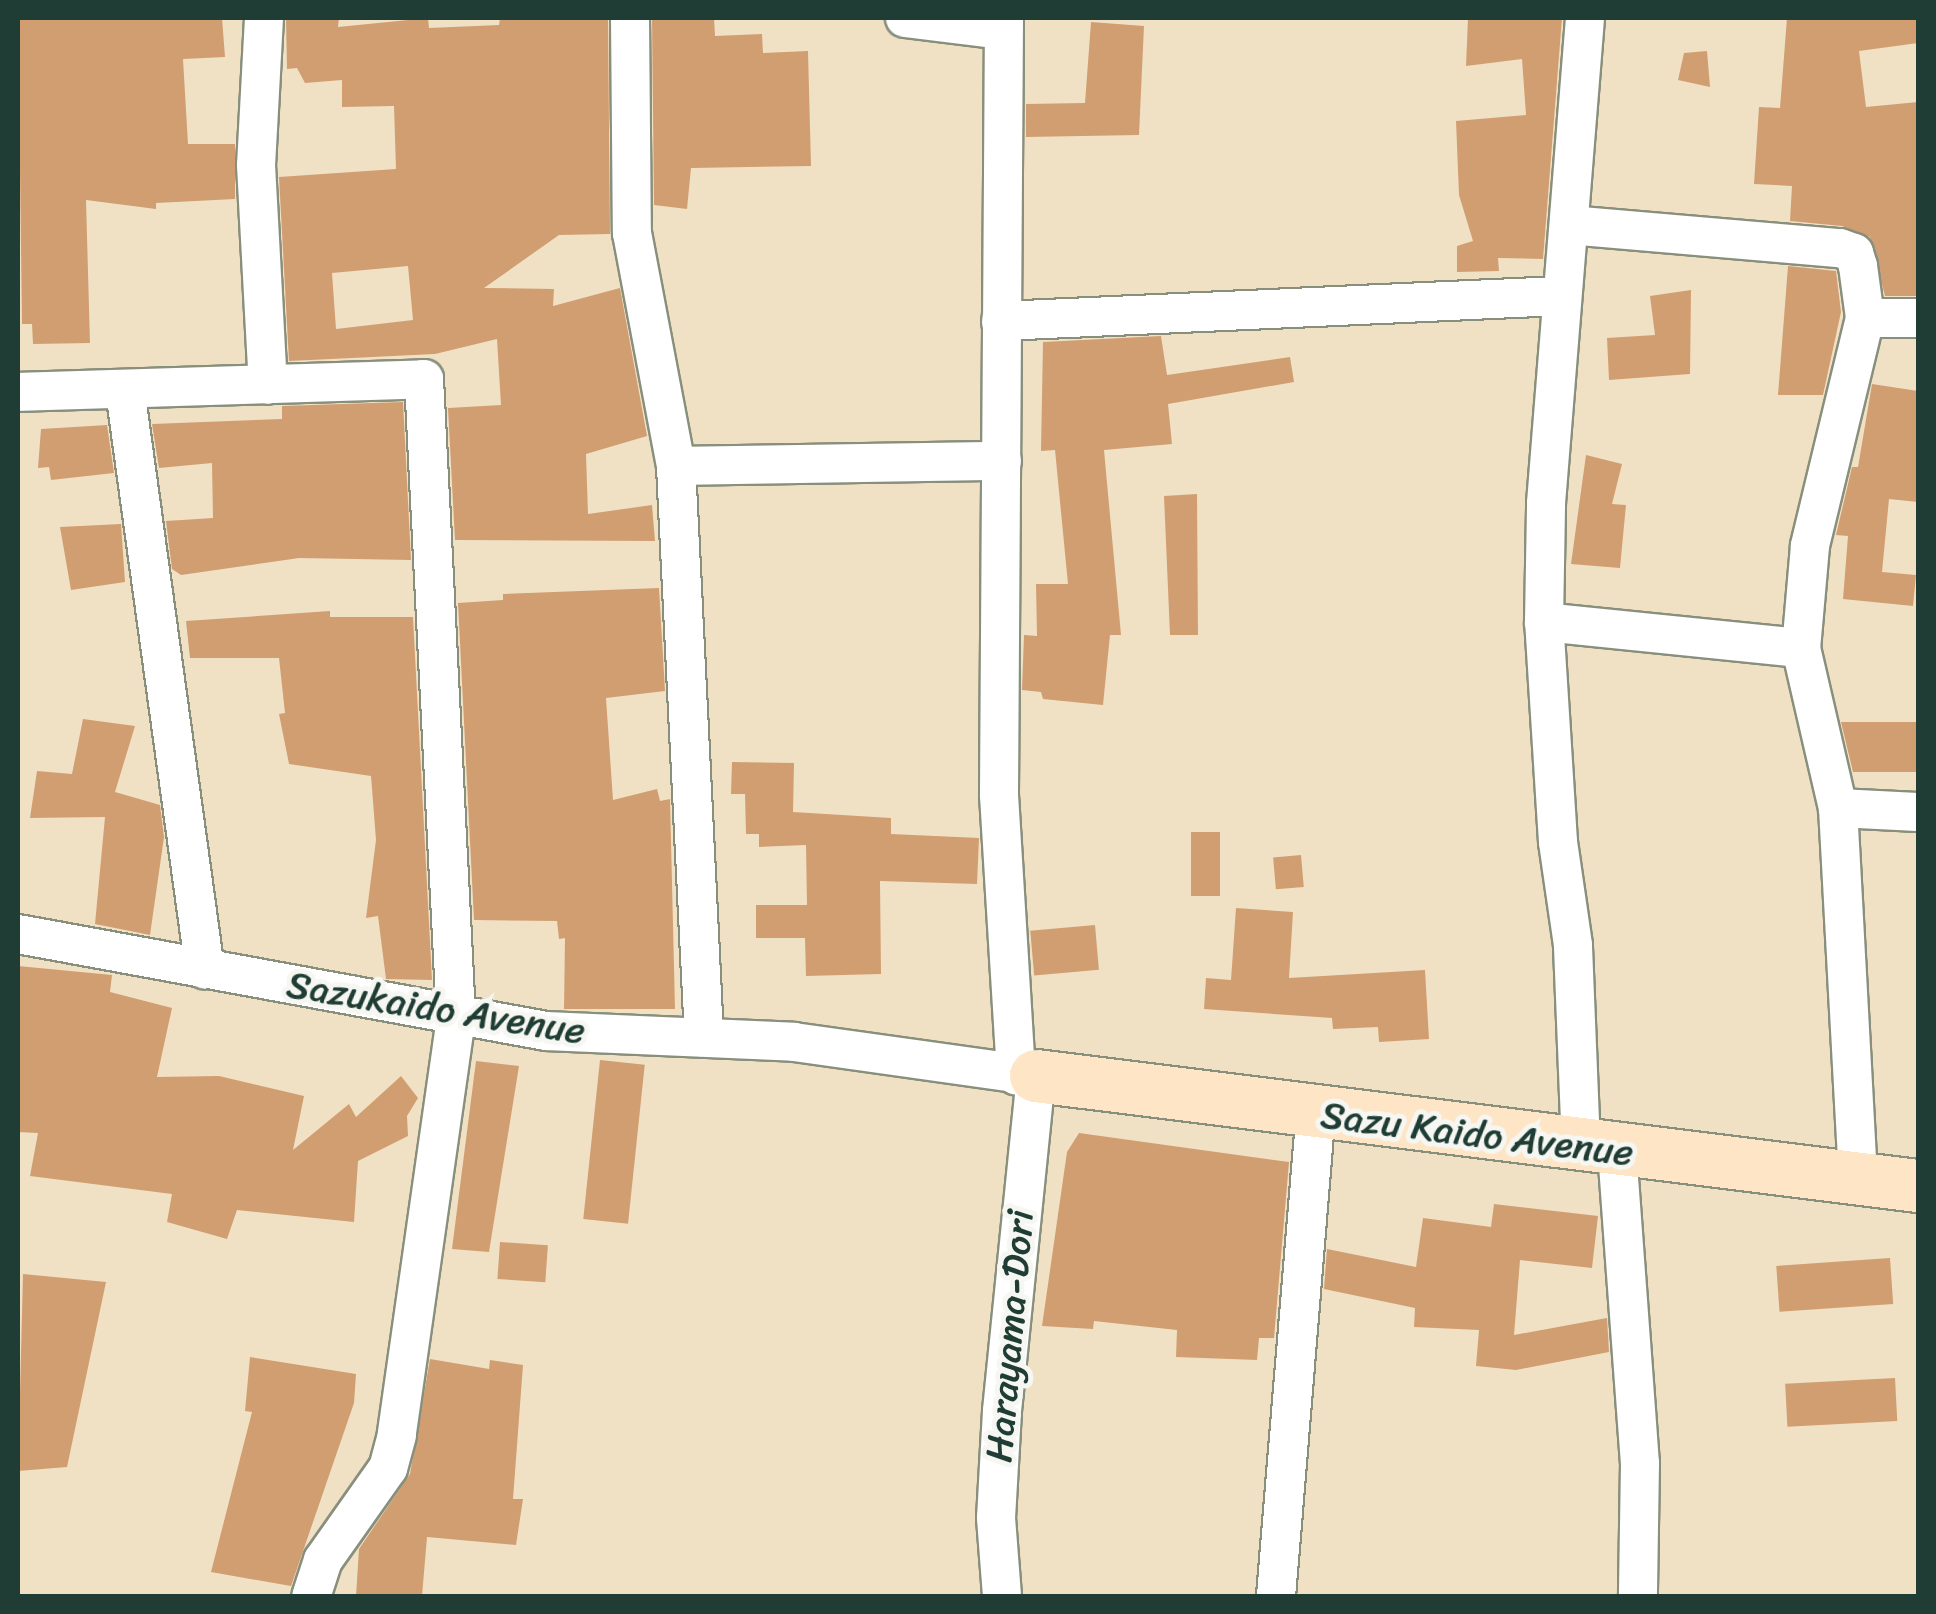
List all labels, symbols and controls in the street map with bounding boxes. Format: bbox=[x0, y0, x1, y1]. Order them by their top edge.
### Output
street label: Sazukaido Avenue bbox=[283, 962, 589, 1054]
street label: Sazu Kaido Avenue bbox=[1318, 1092, 1636, 1176]
street label: Harayama-Dori bbox=[976, 1208, 1044, 1464]

